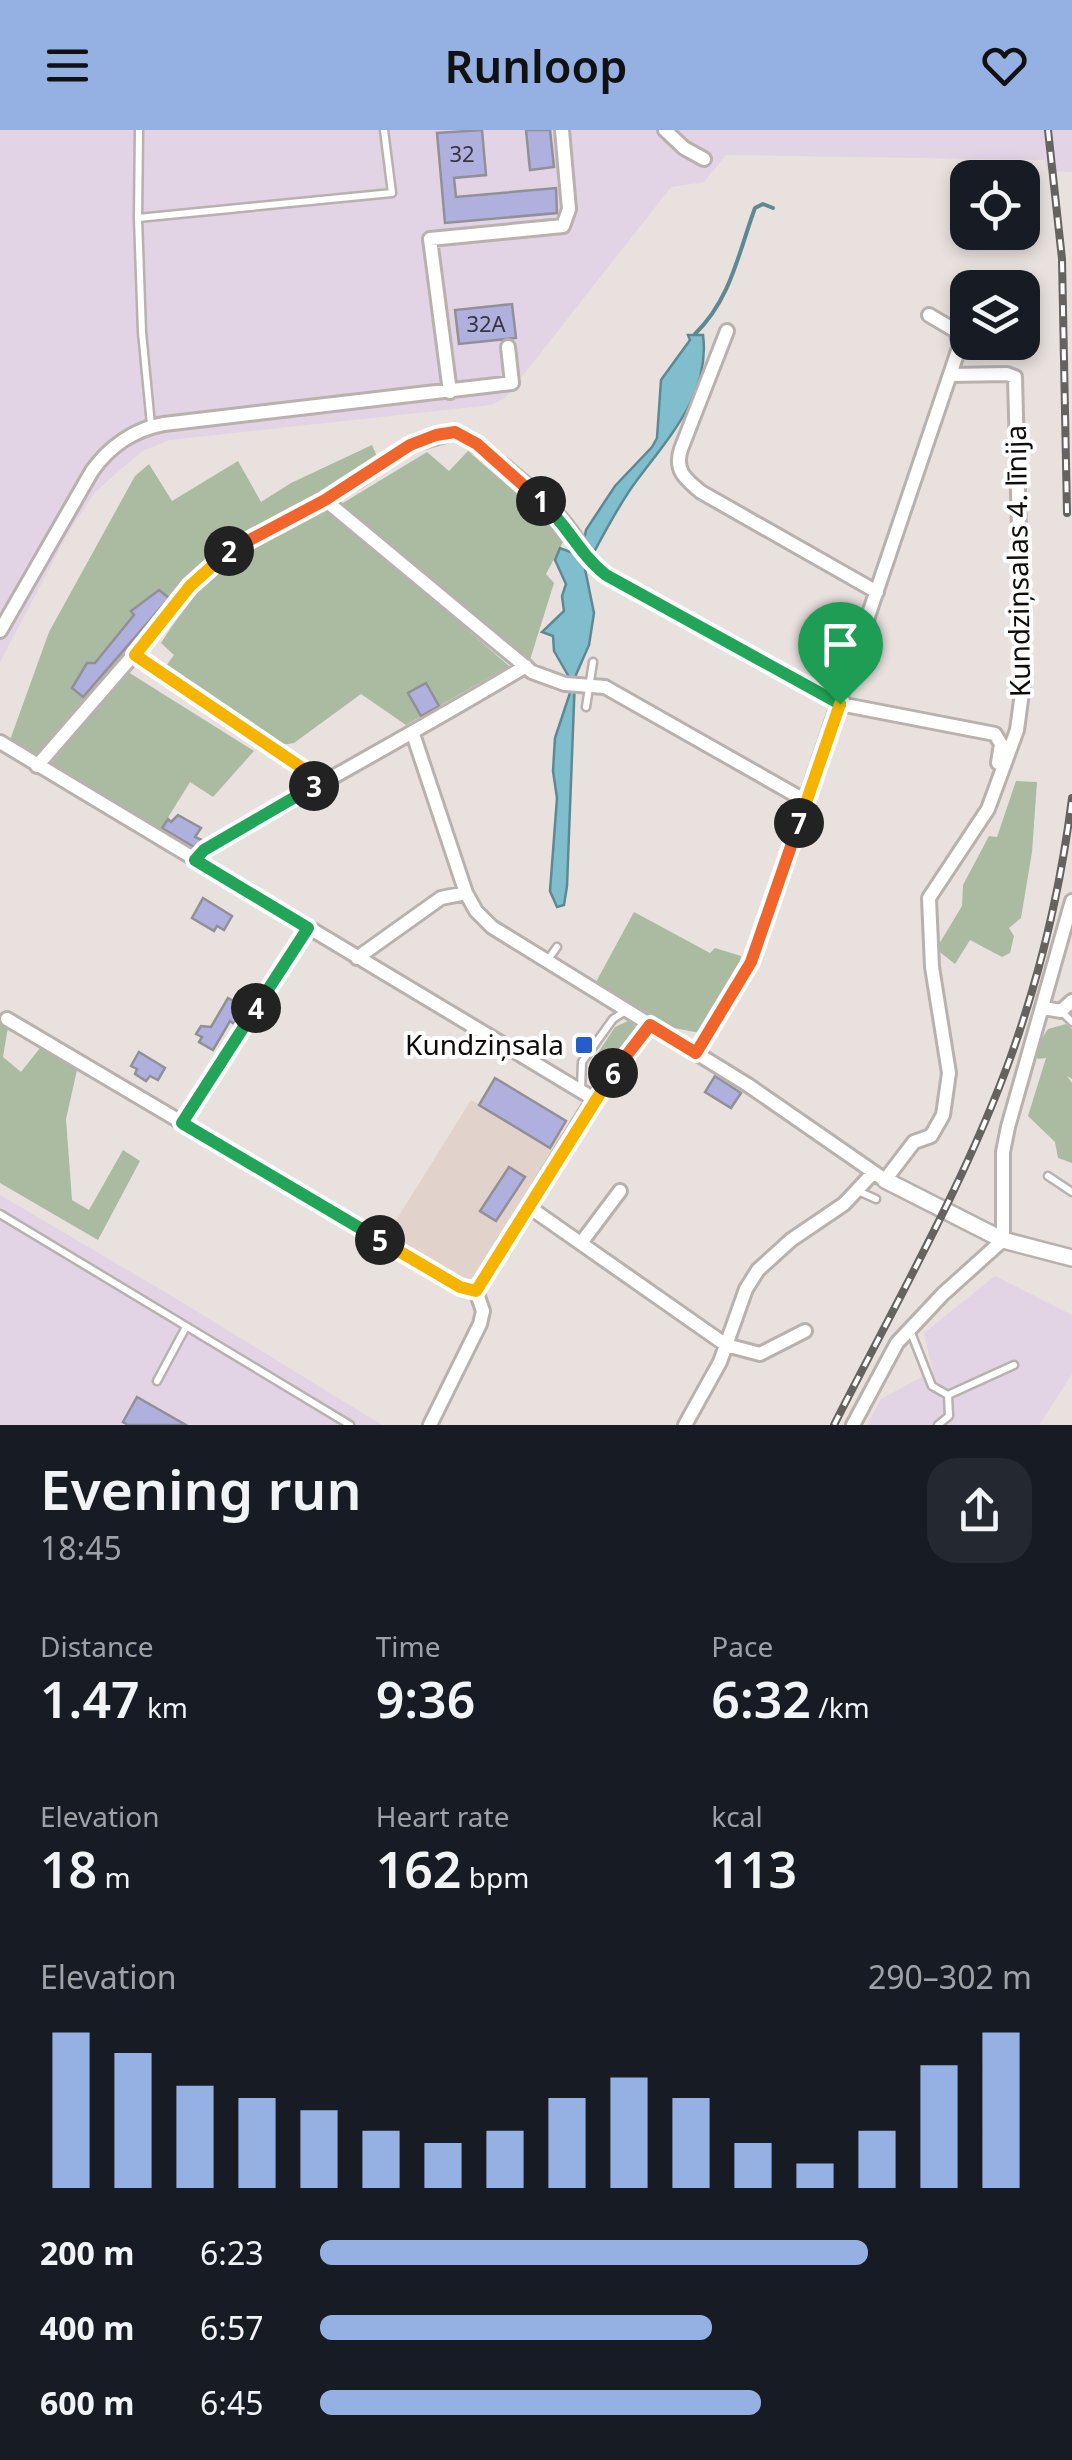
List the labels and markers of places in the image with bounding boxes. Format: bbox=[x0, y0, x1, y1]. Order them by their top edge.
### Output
pin: 1 bbox=[516, 476, 566, 526]
pin: 2 bbox=[204, 526, 254, 576]
pin bbox=[798, 602, 883, 705]
pin: 3 bbox=[289, 761, 339, 811]
pin: 7 bbox=[774, 798, 824, 848]
pin: 4 bbox=[231, 983, 281, 1033]
place label: Kundziņsala bbox=[405, 1025, 564, 1063]
marker: Kundziņsala bbox=[573, 1034, 595, 1056]
pin: 6 bbox=[588, 1048, 638, 1098]
pin: 5 bbox=[355, 1215, 405, 1265]

